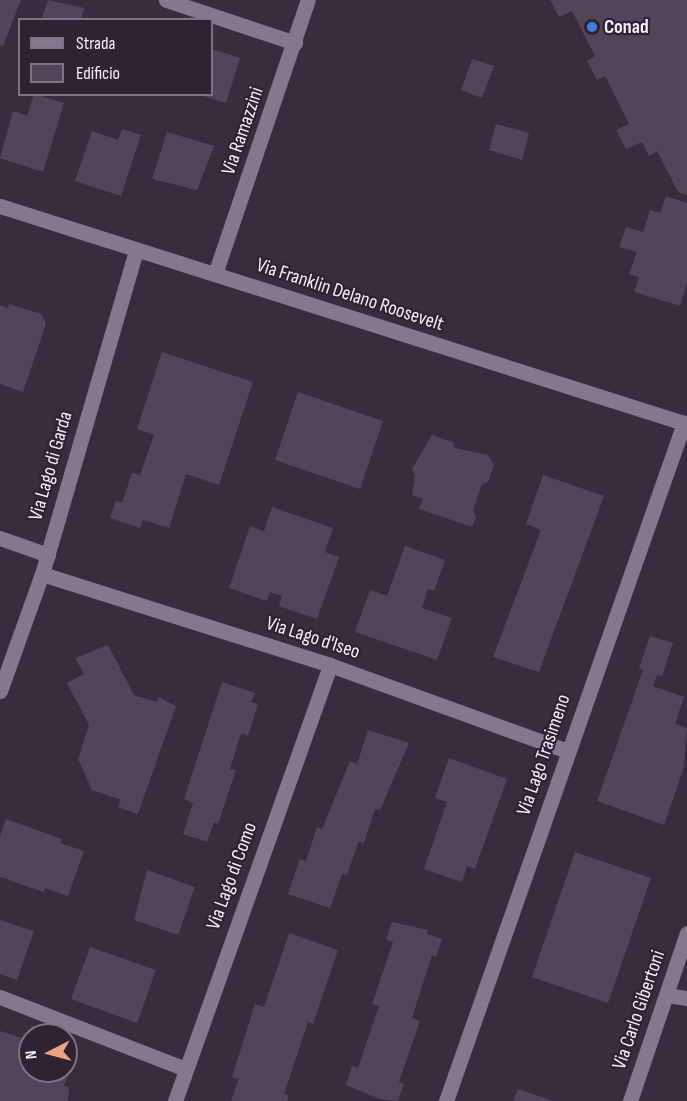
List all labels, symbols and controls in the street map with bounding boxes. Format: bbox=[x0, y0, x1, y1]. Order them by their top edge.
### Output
place label: Conad bbox=[604, 15, 649, 39]
legend bbox=[18, 18, 213, 96]
marker: Conad bbox=[585, 20, 599, 34]
text: Strada bbox=[76, 33, 115, 54]
text: Edificio bbox=[76, 63, 120, 84]
street label: Via Ramazzini bbox=[217, 84, 269, 178]
street label: Via Franklin Delano Roosevelt bbox=[253, 253, 447, 337]
street label: Via Lago di Garda bbox=[24, 409, 78, 523]
street label: Via Lago d'Iseo bbox=[263, 612, 363, 664]
street label: Via Lago Trasimeno bbox=[512, 691, 576, 819]
street label: Via Lago di Como bbox=[202, 819, 262, 933]
street label: Via Carlo Gibertoni bbox=[607, 947, 671, 1073]
north arrow bbox=[18, 1023, 78, 1083]
text: N bbox=[22, 1049, 41, 1060]

